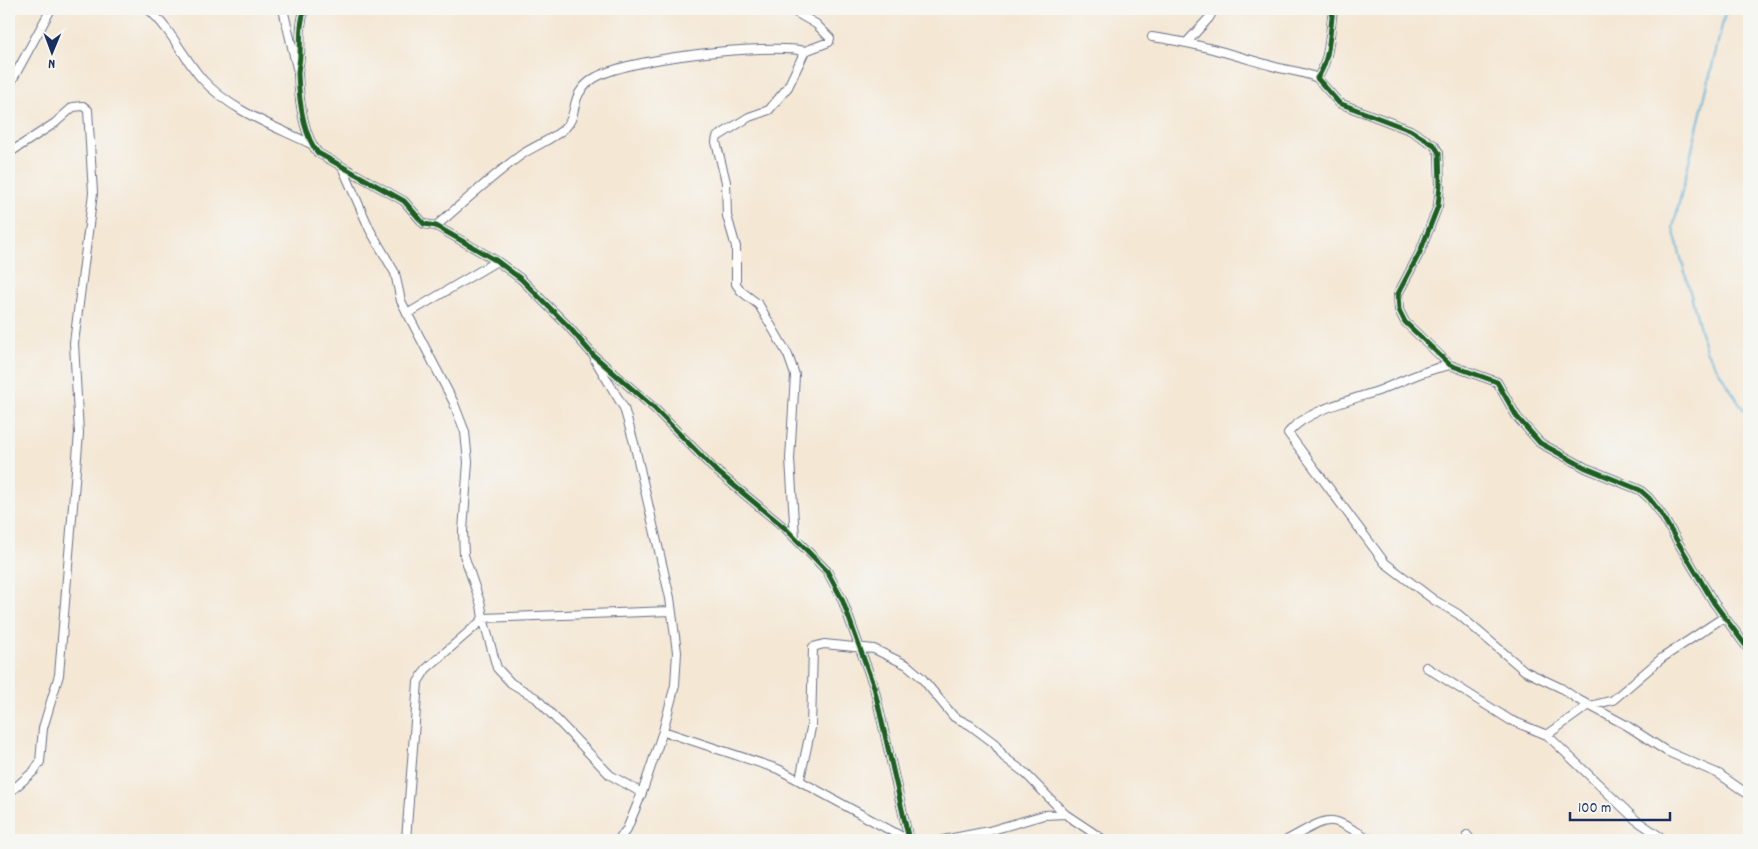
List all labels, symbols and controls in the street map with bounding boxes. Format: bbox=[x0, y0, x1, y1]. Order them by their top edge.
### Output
north arrow bbox=[28, 28, 78, 78]
text: N bbox=[48, 53, 55, 73]
scale bar bbox=[1570, 789, 1670, 821]
text: 100 m bbox=[1578, 798, 1611, 820]

